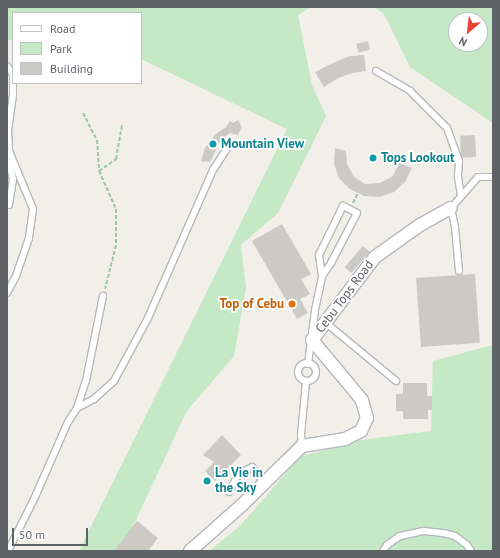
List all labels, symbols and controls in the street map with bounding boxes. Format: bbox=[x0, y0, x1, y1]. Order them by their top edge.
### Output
legend bbox=[12, 12, 142, 84]
north arrow bbox=[448, 12, 488, 52]
text: Road bbox=[50, 21, 75, 36]
text: N bbox=[456, 34, 469, 50]
text: Park bbox=[50, 41, 72, 56]
text: Building bbox=[50, 61, 93, 76]
place label: Mountain View bbox=[221, 136, 305, 152]
marker: Mountain View bbox=[208, 139, 218, 149]
place label: Tops Lookout bbox=[381, 150, 454, 166]
marker: Tops Lookout bbox=[368, 153, 378, 163]
street label: Cebu Tops Road bbox=[313, 258, 377, 336]
place label: Top of Cebu bbox=[219, 296, 284, 312]
marker: Top of Cebu bbox=[287, 299, 297, 309]
place label: La Vie in the Sky bbox=[215, 466, 263, 497]
marker: La Vie in the Sky bbox=[202, 476, 212, 486]
scale bar bbox=[14, 520, 90, 546]
text: 50 m bbox=[19, 527, 45, 542]

